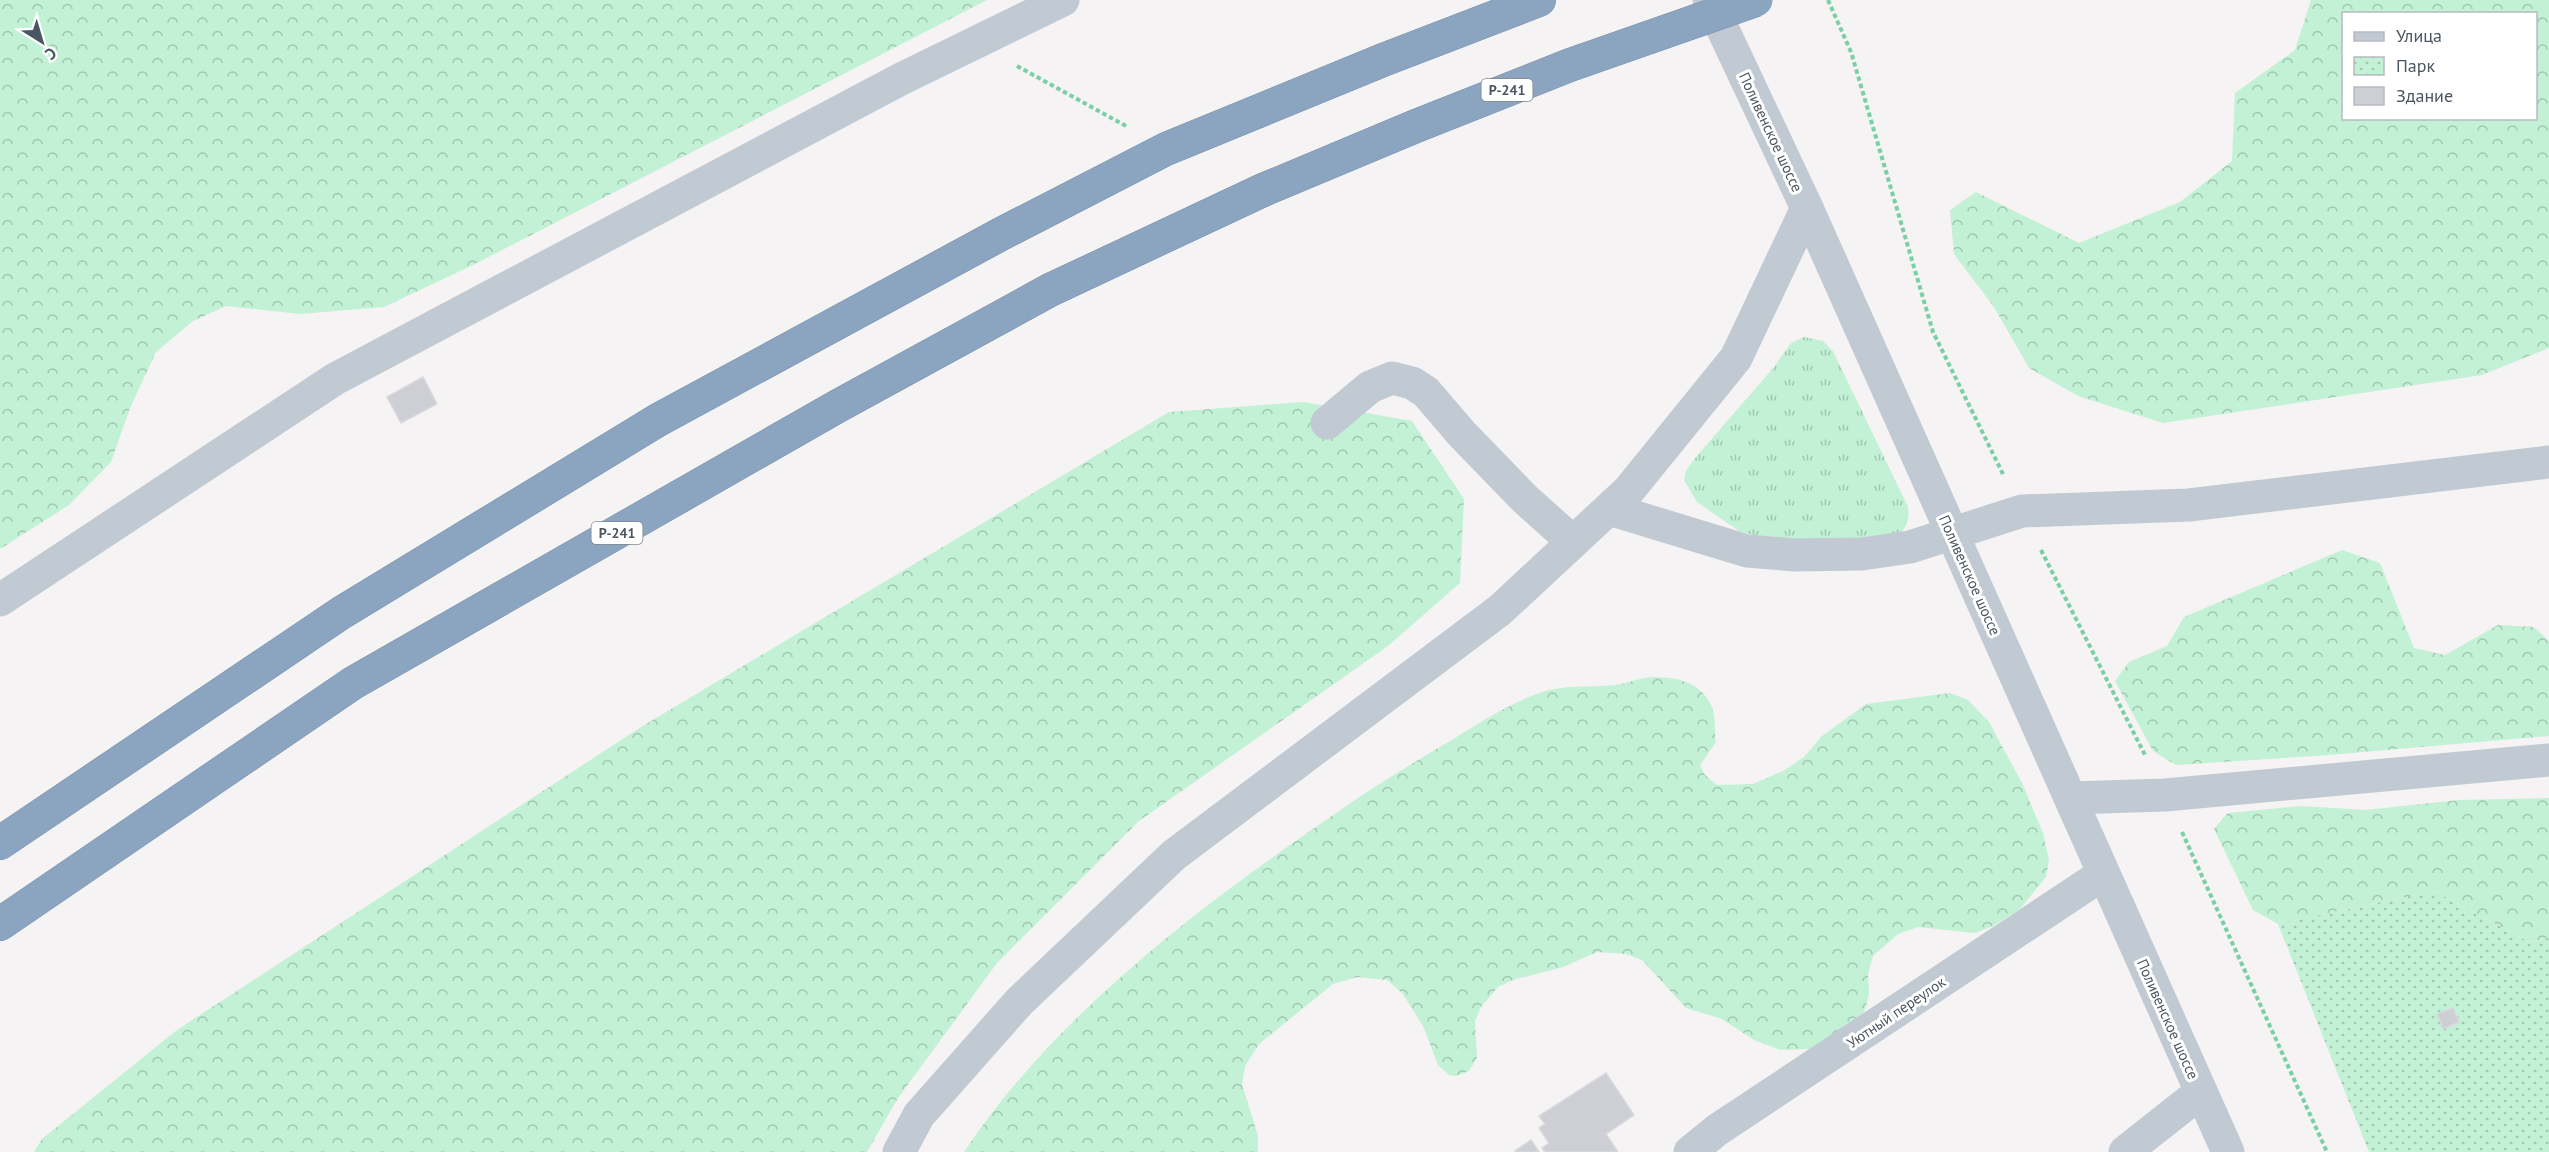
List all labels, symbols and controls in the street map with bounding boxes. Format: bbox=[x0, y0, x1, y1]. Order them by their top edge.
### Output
north arrow bbox=[12, 12, 72, 72]
legend bbox=[2342, 12, 2537, 120]
text: Улица bbox=[2396, 24, 2442, 47]
text: С bbox=[41, 43, 61, 65]
text: Парк bbox=[2396, 54, 2436, 77]
street label: Поливенское шоссе bbox=[1735, 69, 1807, 195]
road number: Р-241 bbox=[1482, 79, 1532, 101]
text: Здание bbox=[2396, 84, 2453, 107]
street label: Поливенское шоссе bbox=[1935, 512, 2005, 638]
road number: Р-241 bbox=[592, 522, 642, 544]
street label: Поливенское шоссе bbox=[2133, 956, 2203, 1082]
street label: Уютный переулок bbox=[1843, 972, 1950, 1052]

